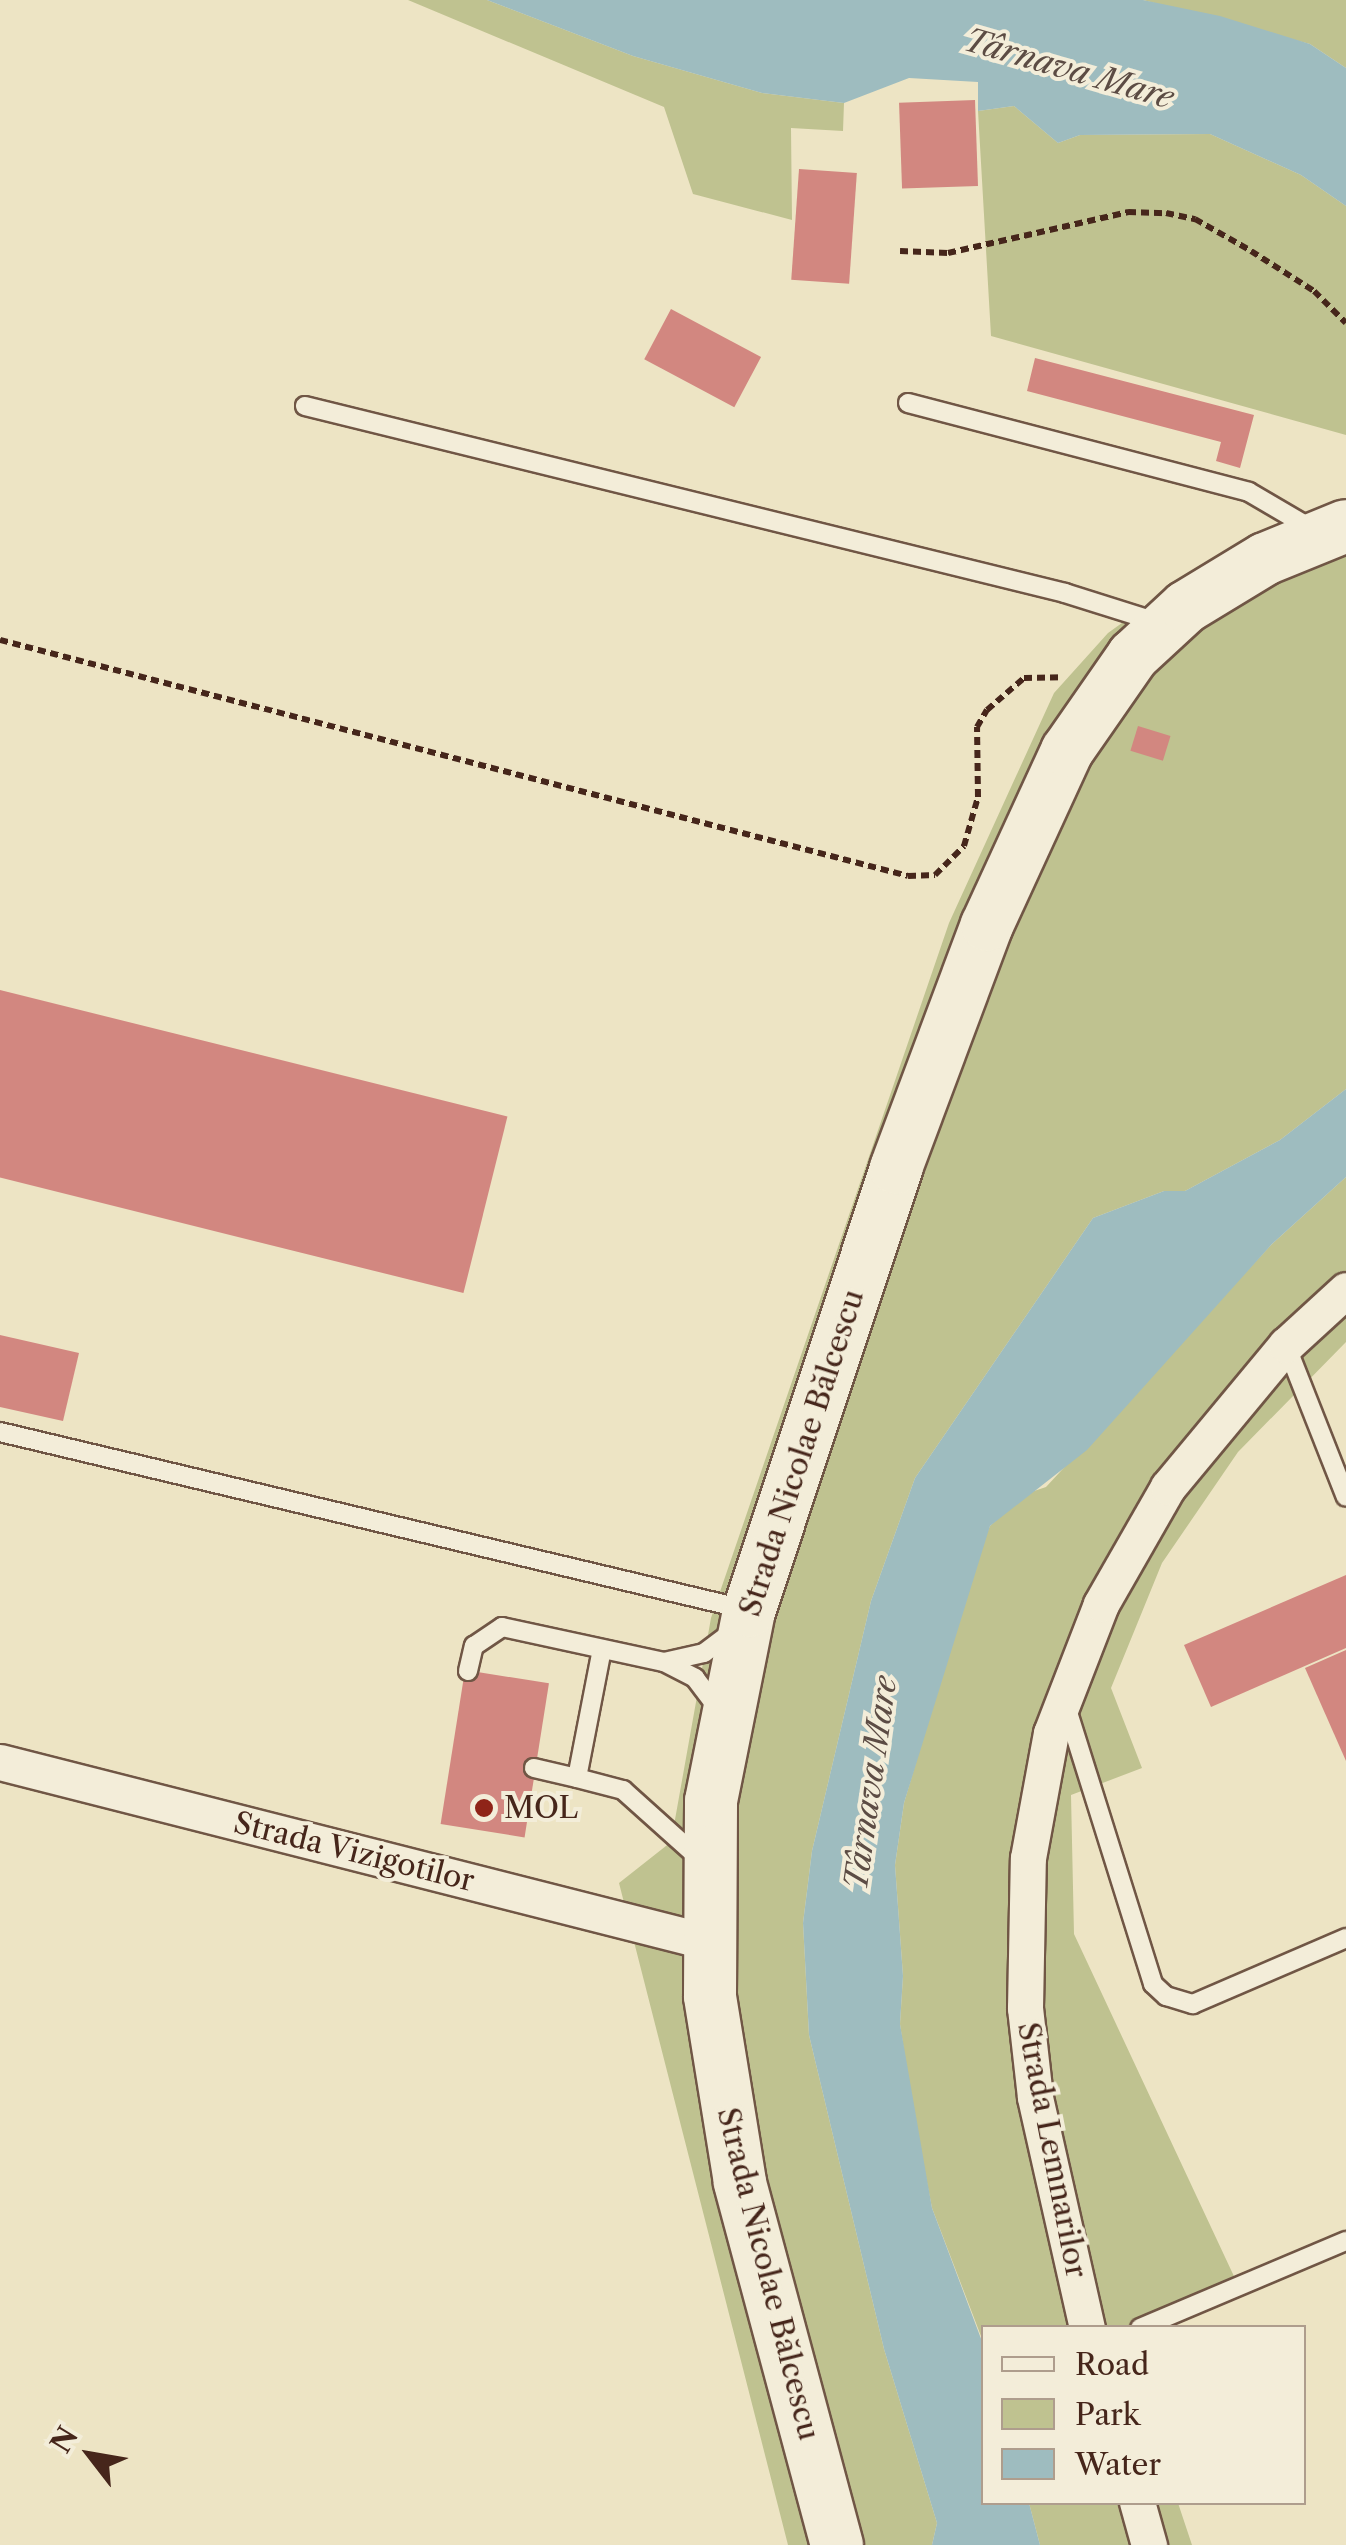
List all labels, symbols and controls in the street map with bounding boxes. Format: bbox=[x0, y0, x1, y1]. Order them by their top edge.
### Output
water label: Târnava Mare bbox=[960, 21, 1178, 117]
street label: Strada Nicolae Bălcescu bbox=[732, 1285, 872, 1621]
water label: Târnava Mare bbox=[837, 1674, 905, 1892]
place label: MOL bbox=[504, 1790, 578, 1826]
marker: MOL bbox=[473, 1797, 495, 1819]
street label: Strada Vizigotilor bbox=[229, 1805, 479, 1899]
street label: Strada Lemnarilor bbox=[1010, 2019, 1094, 2281]
street label: Strada Nicolae Bălcescu bbox=[709, 2104, 827, 2444]
legend bbox=[981, 2325, 1306, 2505]
text: Road bbox=[1075, 2346, 1149, 2383]
text: Park bbox=[1075, 2396, 1140, 2433]
north arrow bbox=[40, 2405, 140, 2505]
text: N bbox=[43, 2420, 85, 2459]
text: Water bbox=[1075, 2446, 1161, 2483]

